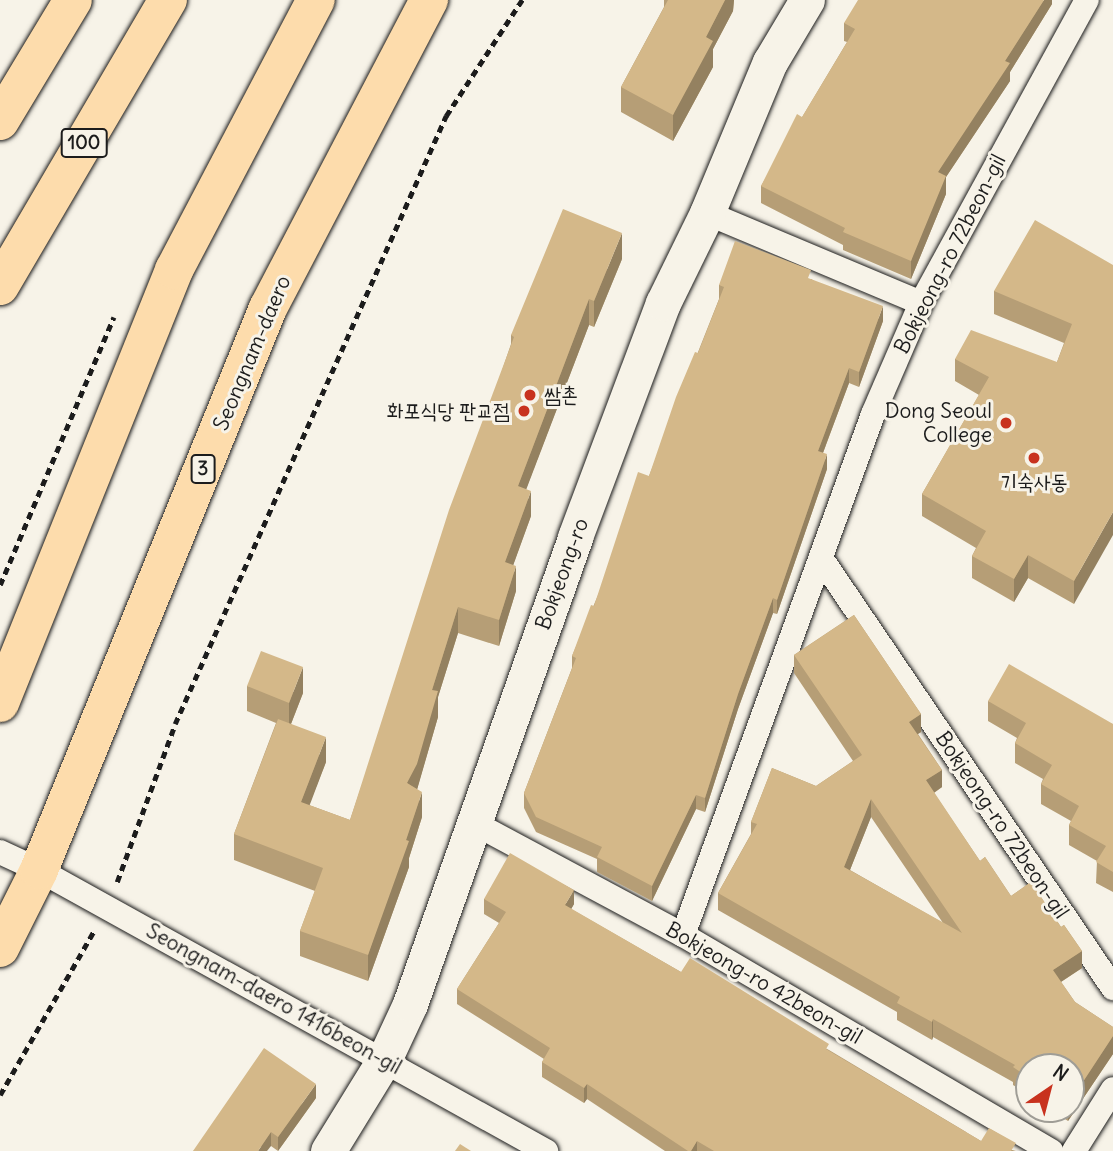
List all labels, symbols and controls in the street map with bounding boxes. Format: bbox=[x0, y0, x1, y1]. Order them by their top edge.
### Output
road number: 100 bbox=[60, 127, 108, 158]
street label: Bokjeong-ro 72beon-gil bbox=[889, 150, 1011, 358]
street label: Seongnam-daero bbox=[208, 272, 296, 434]
place label: 쌈촌 bbox=[544, 382, 578, 408]
marker: 쌈촌 bbox=[522, 387, 538, 403]
place label: 화포식당 판교점 bbox=[387, 398, 510, 424]
place label: Dong Seoul College bbox=[885, 398, 992, 448]
marker: 화포식당 판교점 bbox=[516, 403, 532, 419]
marker: Dong Seoul College bbox=[998, 415, 1014, 431]
marker: 기숙사동 bbox=[1026, 450, 1042, 466]
road number: 3 bbox=[189, 454, 217, 484]
place label: 기숙사동 bbox=[1000, 469, 1068, 495]
street label: Bokjeong-ro bbox=[530, 515, 594, 633]
street label: Bokjeong-ro 72beon-gil bbox=[930, 727, 1074, 923]
street label: Bokjeong-ro 42beon-gil bbox=[661, 917, 867, 1049]
street label: Seongnam-daero 1416beon-gil bbox=[142, 918, 406, 1080]
north arrow bbox=[1015, 1053, 1085, 1123]
text: N bbox=[1049, 1059, 1073, 1086]

